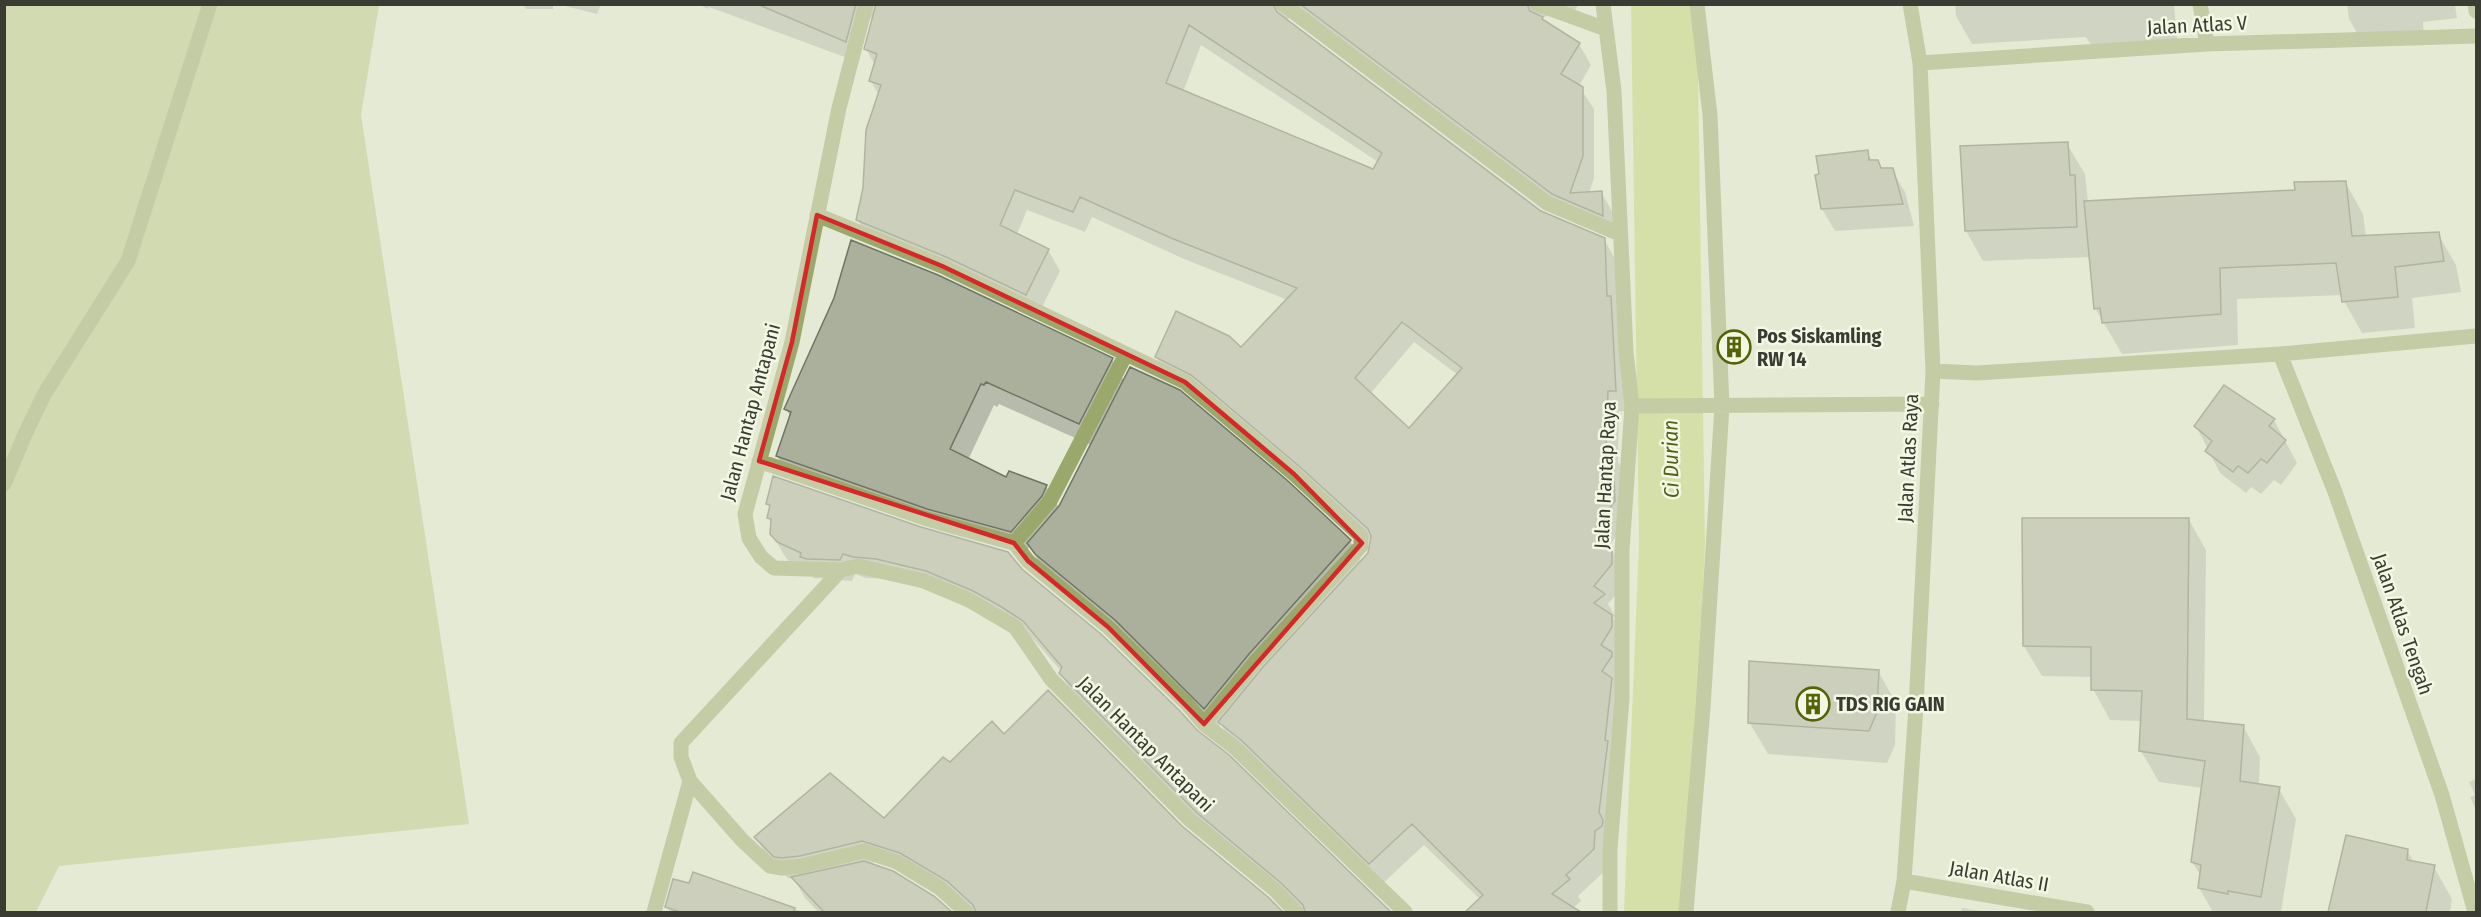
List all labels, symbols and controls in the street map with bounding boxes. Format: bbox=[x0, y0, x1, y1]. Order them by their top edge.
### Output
street label: Jalan Atlas V bbox=[2146, 10, 2249, 40]
street label: Jalan Hantap Antapani bbox=[715, 321, 785, 503]
place label: Pos Siskamling RW 14 bbox=[1757, 324, 1881, 371]
building icon: Pos Siskamling RW 14 bbox=[1716, 329, 1752, 365]
street label: Jalan Atlas Raya bbox=[1893, 393, 1923, 523]
street label: Jalan Hantap Raya bbox=[1589, 401, 1621, 549]
water label: Ci Durian bbox=[1657, 420, 1685, 498]
street label: Jalan Atlas Tengah bbox=[2368, 550, 2438, 698]
street label: Jalan Hantap Antapani bbox=[1073, 671, 1219, 817]
building icon: TDS RIG GAIN bbox=[1795, 686, 1831, 722]
place label: TDS RIG GAIN bbox=[1836, 692, 1945, 716]
street label: Jalan Atlas II bbox=[1947, 855, 2051, 897]

